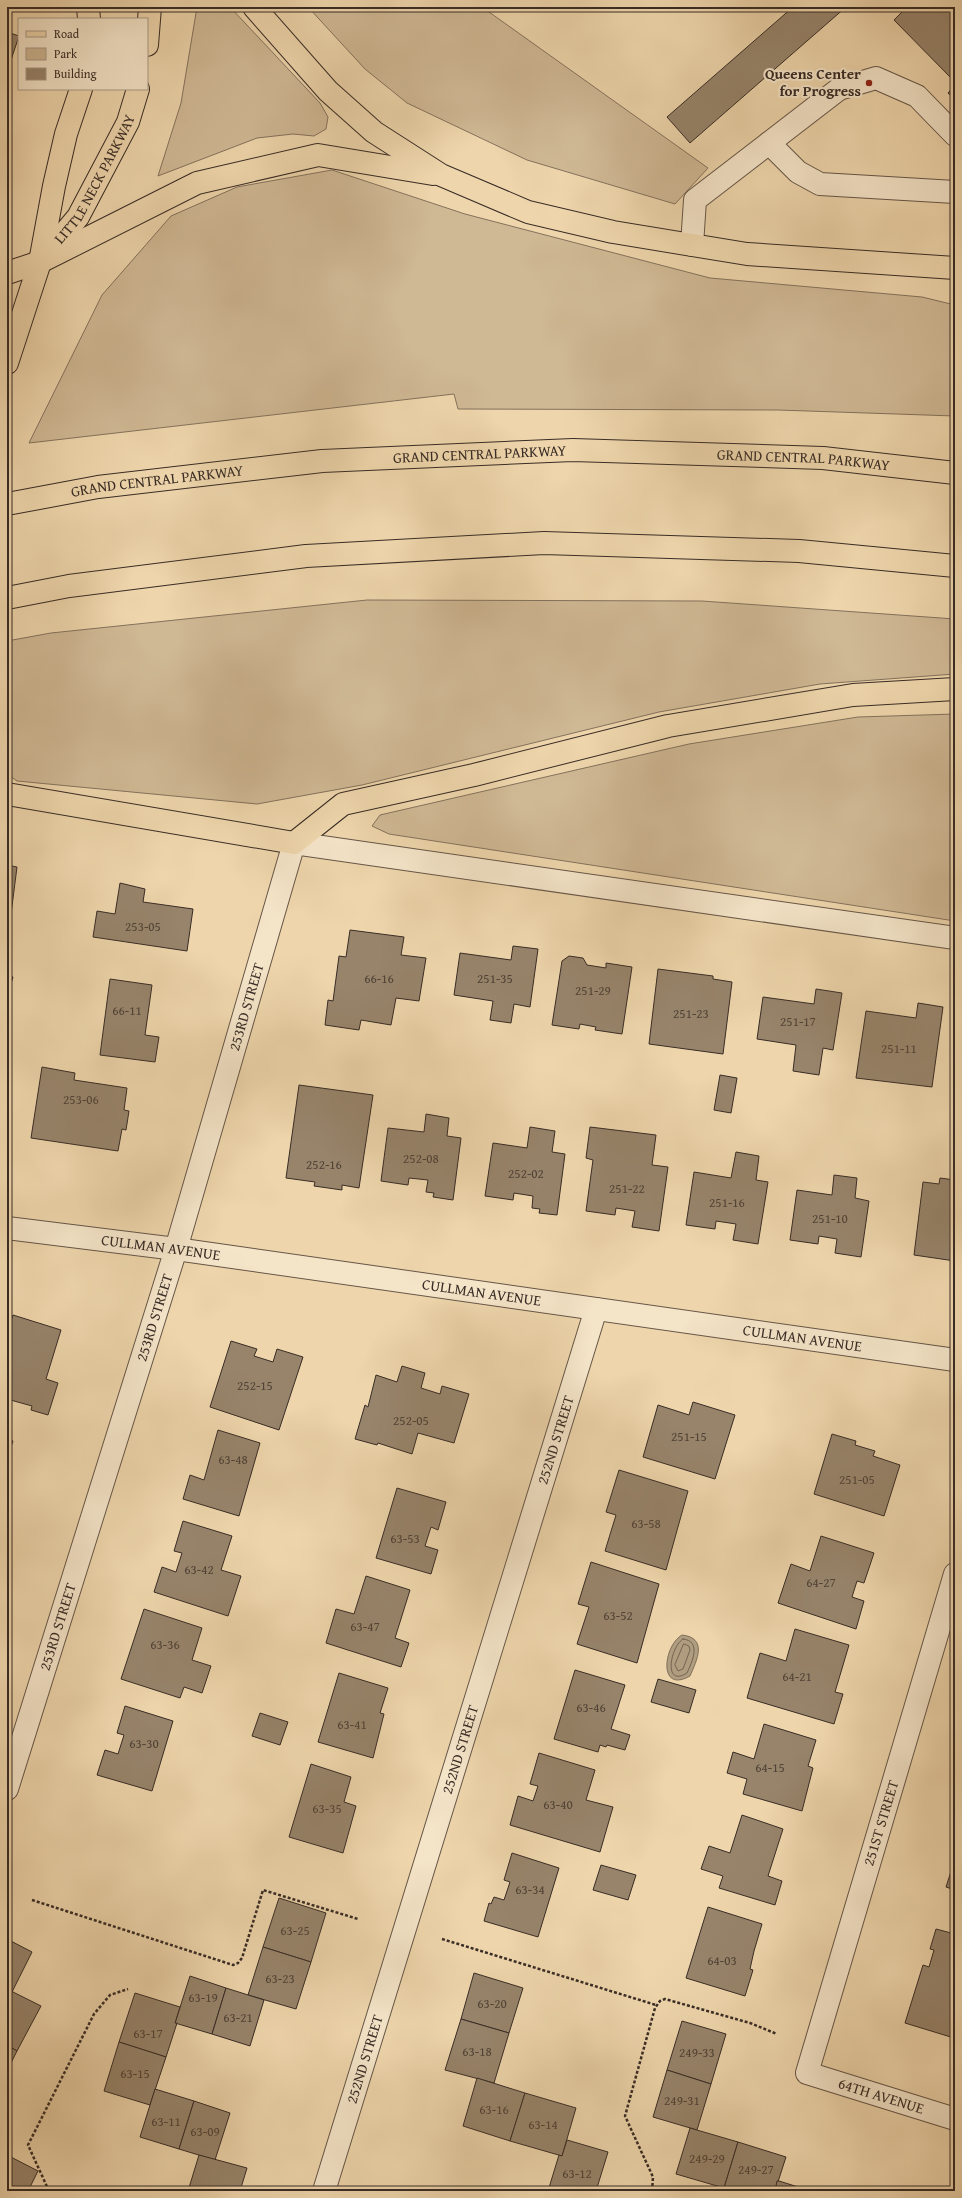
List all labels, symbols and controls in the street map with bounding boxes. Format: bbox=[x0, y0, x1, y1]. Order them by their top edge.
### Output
legend bbox=[18, 18, 148, 90]
text: Road bbox=[54, 25, 80, 42]
text: Park bbox=[54, 45, 78, 62]
place label: Queens Center for Progress bbox=[765, 63, 861, 101]
text: Building bbox=[54, 65, 97, 82]
marker: Queens Center for Progress bbox=[864, 78, 874, 88]
street label: LITTLE NECK PARKWAY bbox=[49, 112, 140, 248]
street label: GRAND CENTRAL PARKWAY bbox=[393, 439, 567, 468]
street label: GRAND CENTRAL PARKWAY bbox=[717, 444, 891, 476]
street label: GRAND CENTRAL PARKWAY bbox=[69, 459, 244, 502]
house number: 253-05 bbox=[125, 917, 161, 936]
street label: 253RD STREET bbox=[223, 960, 269, 1053]
house number: 66-16 bbox=[364, 969, 394, 988]
house number: 251-35 bbox=[477, 969, 513, 988]
house number: 251-29 bbox=[575, 981, 611, 1000]
house number: 66-11 bbox=[112, 1001, 142, 1020]
house number: 251-23 bbox=[673, 1004, 709, 1023]
house number: 251-17 bbox=[780, 1012, 816, 1031]
house number: 251-11 bbox=[881, 1039, 917, 1058]
house number: 253-06 bbox=[63, 1090, 99, 1109]
house number: 252-08 bbox=[403, 1149, 439, 1168]
house number: 252-16 bbox=[306, 1155, 342, 1174]
house number: 252-02 bbox=[508, 1164, 544, 1183]
house number: 251-22 bbox=[609, 1179, 645, 1198]
house number: 251-16 bbox=[709, 1193, 745, 1212]
house number: 251-10 bbox=[812, 1209, 848, 1228]
street label: CULLMAN AVENUE bbox=[100, 1229, 222, 1265]
street label: 253RD STREET bbox=[130, 1270, 178, 1364]
street label: CULLMAN AVENUE bbox=[421, 1273, 543, 1311]
street label: CULLMAN AVENUE bbox=[742, 1319, 864, 1357]
house number: 252-15 bbox=[237, 1376, 273, 1395]
street label: 252ND STREET bbox=[532, 1392, 579, 1487]
house number: 252-05 bbox=[393, 1411, 429, 1430]
house number: 251-15 bbox=[671, 1427, 707, 1446]
house number: 63-48 bbox=[218, 1450, 248, 1469]
house number: 251-05 bbox=[839, 1470, 875, 1489]
house number: 63-58 bbox=[631, 1514, 661, 1533]
house number: 63-53 bbox=[390, 1529, 420, 1548]
house number: 63-42 bbox=[184, 1560, 214, 1579]
house number: 64-27 bbox=[806, 1573, 836, 1592]
street label: 253RD STREET bbox=[34, 1580, 81, 1673]
house number: 63-52 bbox=[603, 1606, 633, 1625]
house number: 63-47 bbox=[350, 1617, 380, 1636]
house number: 63-36 bbox=[150, 1635, 180, 1654]
house number: 64-21 bbox=[782, 1667, 812, 1686]
house number: 63-46 bbox=[576, 1698, 606, 1717]
street label: 252ND STREET bbox=[436, 1702, 483, 1796]
house number: 63-41 bbox=[337, 1715, 367, 1734]
house number: 63-30 bbox=[129, 1734, 159, 1753]
house number: 64-15 bbox=[755, 1758, 785, 1777]
street label: 251ST STREET bbox=[858, 1777, 904, 1868]
house number: 63-40 bbox=[543, 1795, 573, 1814]
house number: 63-35 bbox=[312, 1799, 342, 1818]
house number: 63-34 bbox=[515, 1880, 545, 1899]
house number: 63-25 bbox=[280, 1921, 310, 1940]
house number: 64-03 bbox=[707, 1951, 737, 1970]
house number: 63-23 bbox=[265, 1969, 295, 1988]
house number: 63-19 bbox=[188, 1988, 218, 2007]
house number: 63-20 bbox=[477, 1994, 507, 2013]
house number: 63-21 bbox=[223, 2008, 253, 2027]
street label: 252ND STREET bbox=[341, 2011, 388, 2106]
house number: 63-17 bbox=[133, 2024, 163, 2043]
house number: 63-18 bbox=[462, 2042, 492, 2061]
house number: 249-33 bbox=[679, 2043, 715, 2062]
house number: 63-15 bbox=[120, 2064, 150, 2083]
street label: 64TH AVENUE bbox=[836, 2072, 927, 2119]
house number: 249-31 bbox=[664, 2091, 700, 2110]
house number: 63-16 bbox=[479, 2100, 509, 2119]
house number: 63-11 bbox=[151, 2112, 181, 2131]
house number: 63-14 bbox=[528, 2115, 558, 2134]
house number: 63-09 bbox=[190, 2122, 220, 2141]
house number: 249-29 bbox=[689, 2149, 725, 2168]
house number: 249-27 bbox=[738, 2160, 774, 2179]
house number: 63-12 bbox=[562, 2164, 592, 2183]

